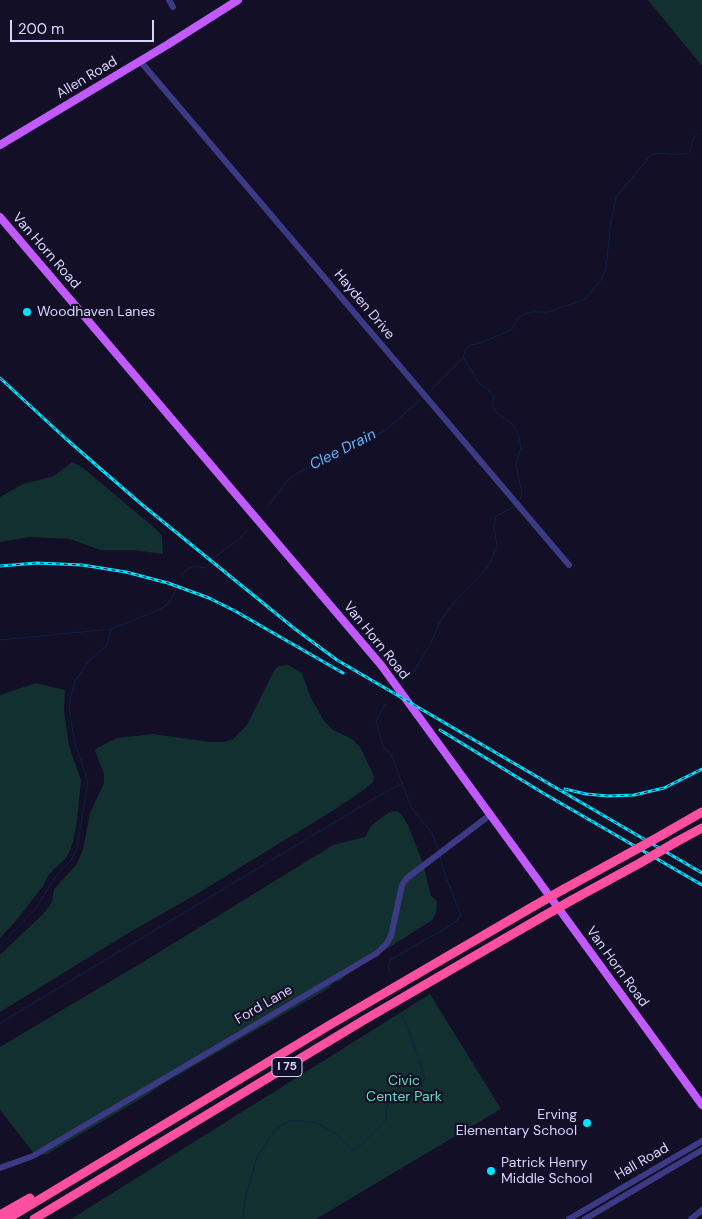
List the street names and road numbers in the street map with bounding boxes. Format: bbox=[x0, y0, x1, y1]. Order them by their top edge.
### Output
street label: Allen Road bbox=[54, 53, 120, 103]
street label: Van Horn Road bbox=[8, 210, 84, 292]
street label: Hayden Drive bbox=[330, 267, 398, 343]
street label: Van Horn Road bbox=[339, 599, 413, 683]
street label: Van Horn Road bbox=[582, 924, 652, 1010]
street label: Ford Lane bbox=[232, 982, 296, 1028]
road number: I 75 bbox=[272, 1058, 302, 1076]
street label: Hall Road bbox=[612, 1140, 672, 1184]

